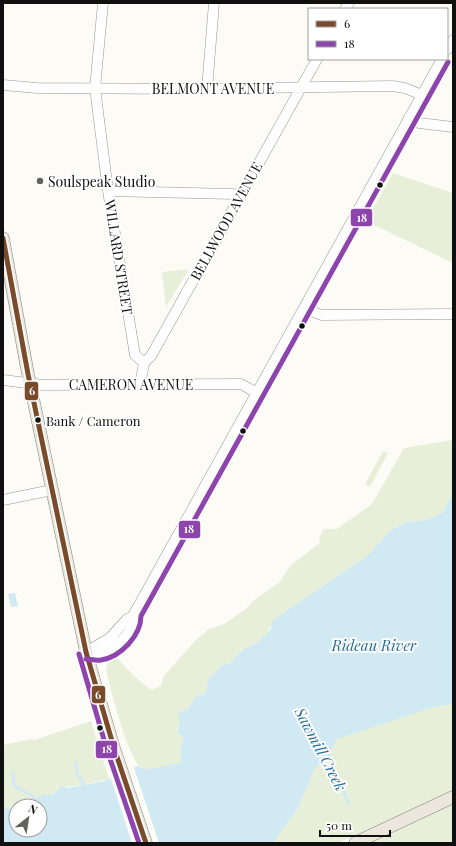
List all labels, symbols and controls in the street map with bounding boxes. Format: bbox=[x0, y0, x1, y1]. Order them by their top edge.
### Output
legend bbox=[308, 8, 448, 60]
text: 6 bbox=[344, 15, 350, 31]
text: 18 bbox=[344, 35, 355, 51]
street label: BELMONT AVENUE bbox=[152, 79, 274, 98]
street label: BELLWOOD AVENUE bbox=[186, 159, 266, 283]
place label: Soulspeak Studio bbox=[48, 172, 156, 191]
marker: Soulspeak Studio bbox=[35, 176, 45, 186]
unlabelled marker bbox=[375, 180, 385, 190]
street label: WILLARD STREET bbox=[100, 197, 138, 316]
line badge: 18 bbox=[350, 208, 373, 227]
text: 18 bbox=[357, 210, 367, 225]
unlabelled marker bbox=[297, 321, 307, 331]
street label: CAMERON AVENUE bbox=[69, 375, 193, 394]
line badge: 6 bbox=[24, 381, 39, 401]
text: 6 bbox=[29, 383, 35, 398]
place label: Bank / Cameron bbox=[46, 412, 141, 429]
marker: Bank / Cameron bbox=[33, 415, 43, 425]
unlabelled marker bbox=[238, 426, 248, 436]
line badge: 18 bbox=[178, 520, 201, 539]
text: 18 bbox=[184, 521, 194, 536]
water label: Rideau River bbox=[331, 635, 417, 655]
line badge: 6 bbox=[91, 685, 106, 704]
text: 6 bbox=[95, 687, 101, 702]
water label: Sawmill Creek bbox=[290, 703, 351, 794]
unlabelled marker bbox=[95, 723, 105, 733]
line badge: 18 bbox=[95, 740, 118, 759]
text: 18 bbox=[102, 741, 112, 756]
north arrow bbox=[8, 798, 48, 838]
text: N bbox=[26, 800, 40, 817]
scale bar bbox=[320, 812, 390, 838]
text: 50 m bbox=[326, 817, 352, 833]

